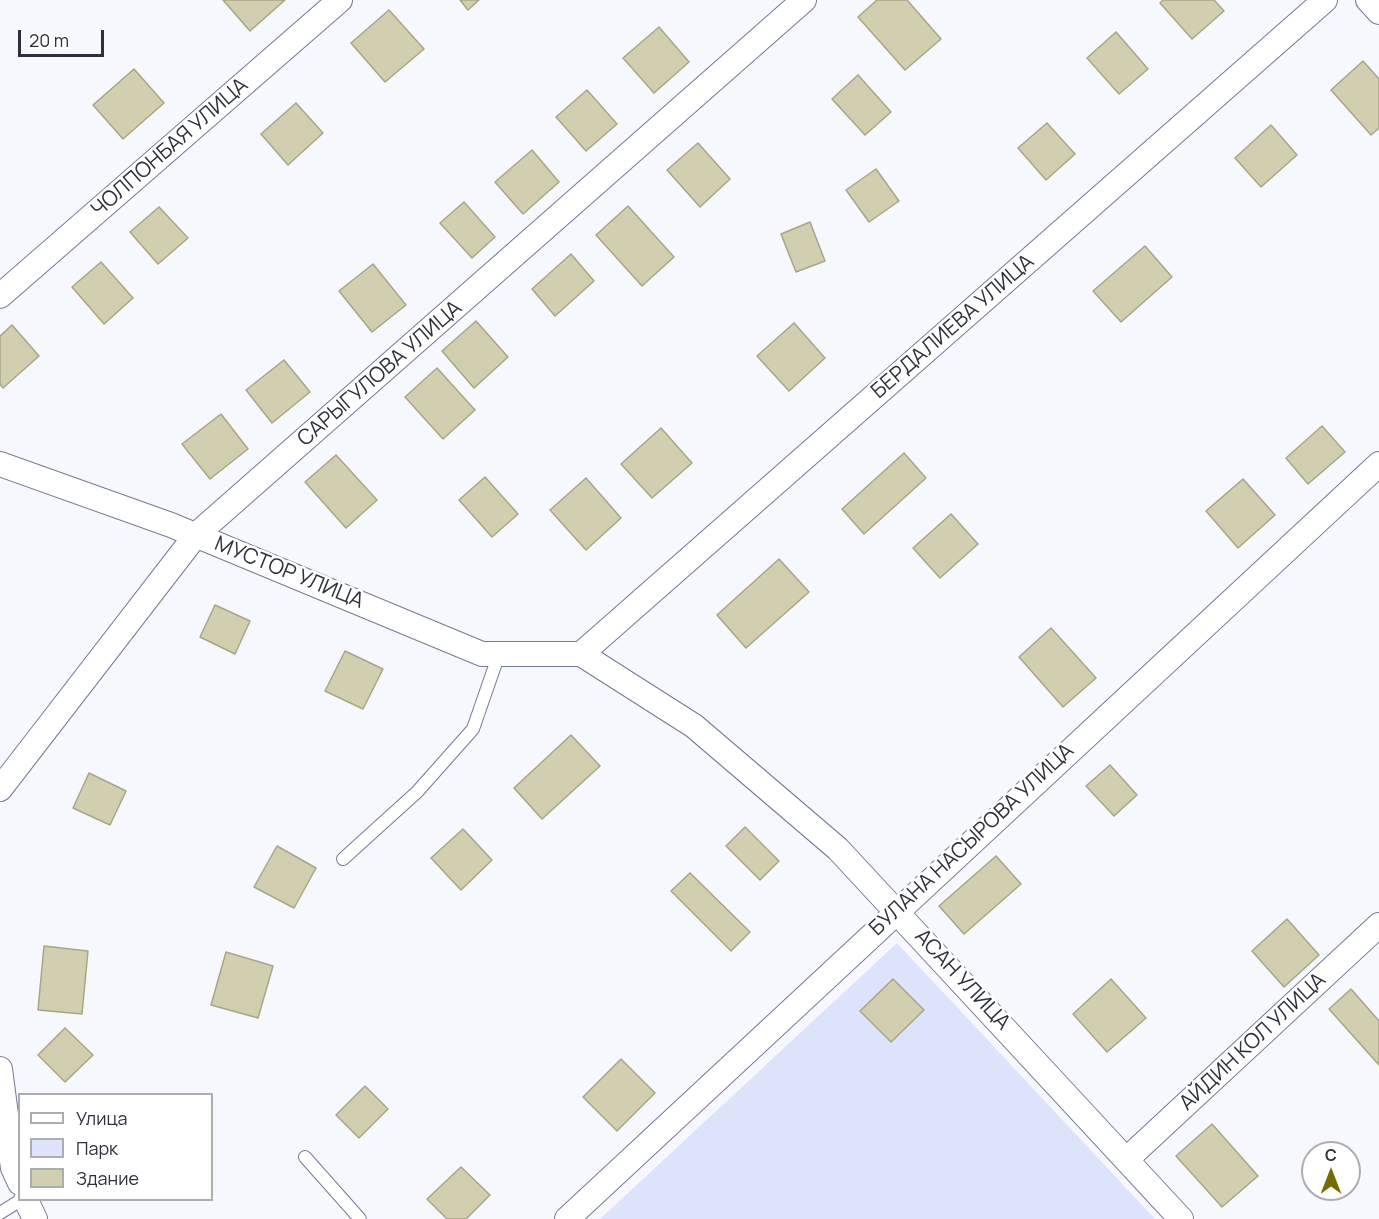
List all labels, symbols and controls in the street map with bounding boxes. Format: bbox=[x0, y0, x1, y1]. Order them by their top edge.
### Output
scale bar bbox=[21, 18, 106, 56]
text: 20 m bbox=[29, 28, 69, 52]
street label: ЧОЛПОНБАЯ УЛИЦА bbox=[87, 73, 253, 223]
street label: БЕРДАЛИЕВА УЛИЦА bbox=[867, 250, 1039, 404]
street label: САРЫГУЛОВА УЛИЦА bbox=[293, 296, 467, 452]
street label: МУСТОР УЛИЦА bbox=[211, 532, 367, 614]
street label: БУЛАНА НАСЫРОВА УЛИЦА bbox=[865, 739, 1079, 941]
street label: АСАН УЛИЦА bbox=[909, 924, 1015, 1036]
street label: АЙДИН КОЛ УЛИЦА bbox=[1175, 968, 1331, 1116]
legend bbox=[18, 1093, 213, 1201]
text: Улица bbox=[76, 1106, 128, 1130]
text: Парк bbox=[76, 1136, 118, 1160]
north arrow bbox=[1301, 1141, 1361, 1201]
text: С bbox=[1325, 1144, 1337, 1166]
text: Здание bbox=[76, 1166, 139, 1190]

